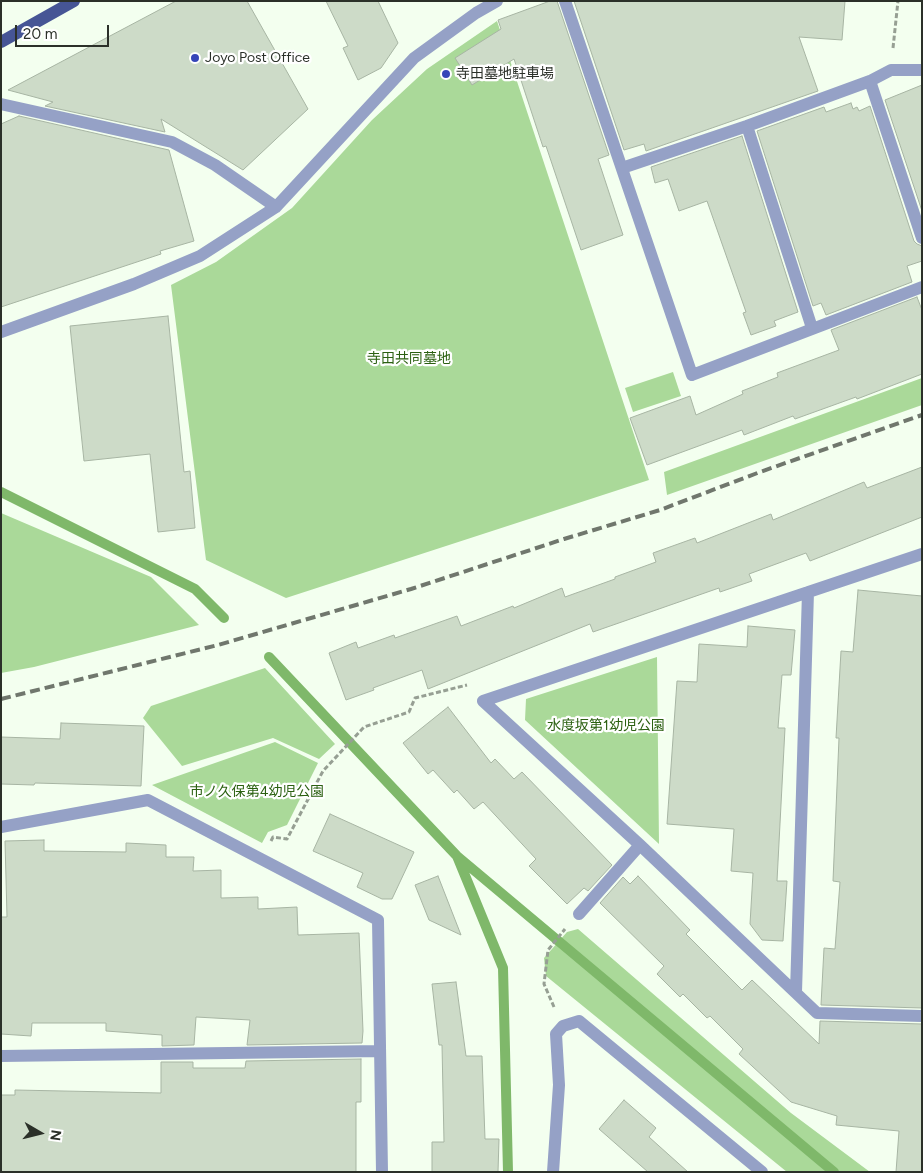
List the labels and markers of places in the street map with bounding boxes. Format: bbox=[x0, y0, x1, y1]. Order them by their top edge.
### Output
place label: Joyo Post Office bbox=[205, 50, 310, 66]
marker: Joyo Post Office bbox=[189, 52, 201, 64]
place label: 寺田墓地駐車場 bbox=[456, 66, 554, 82]
marker: 寺田墓地駐車場 bbox=[440, 68, 452, 80]

